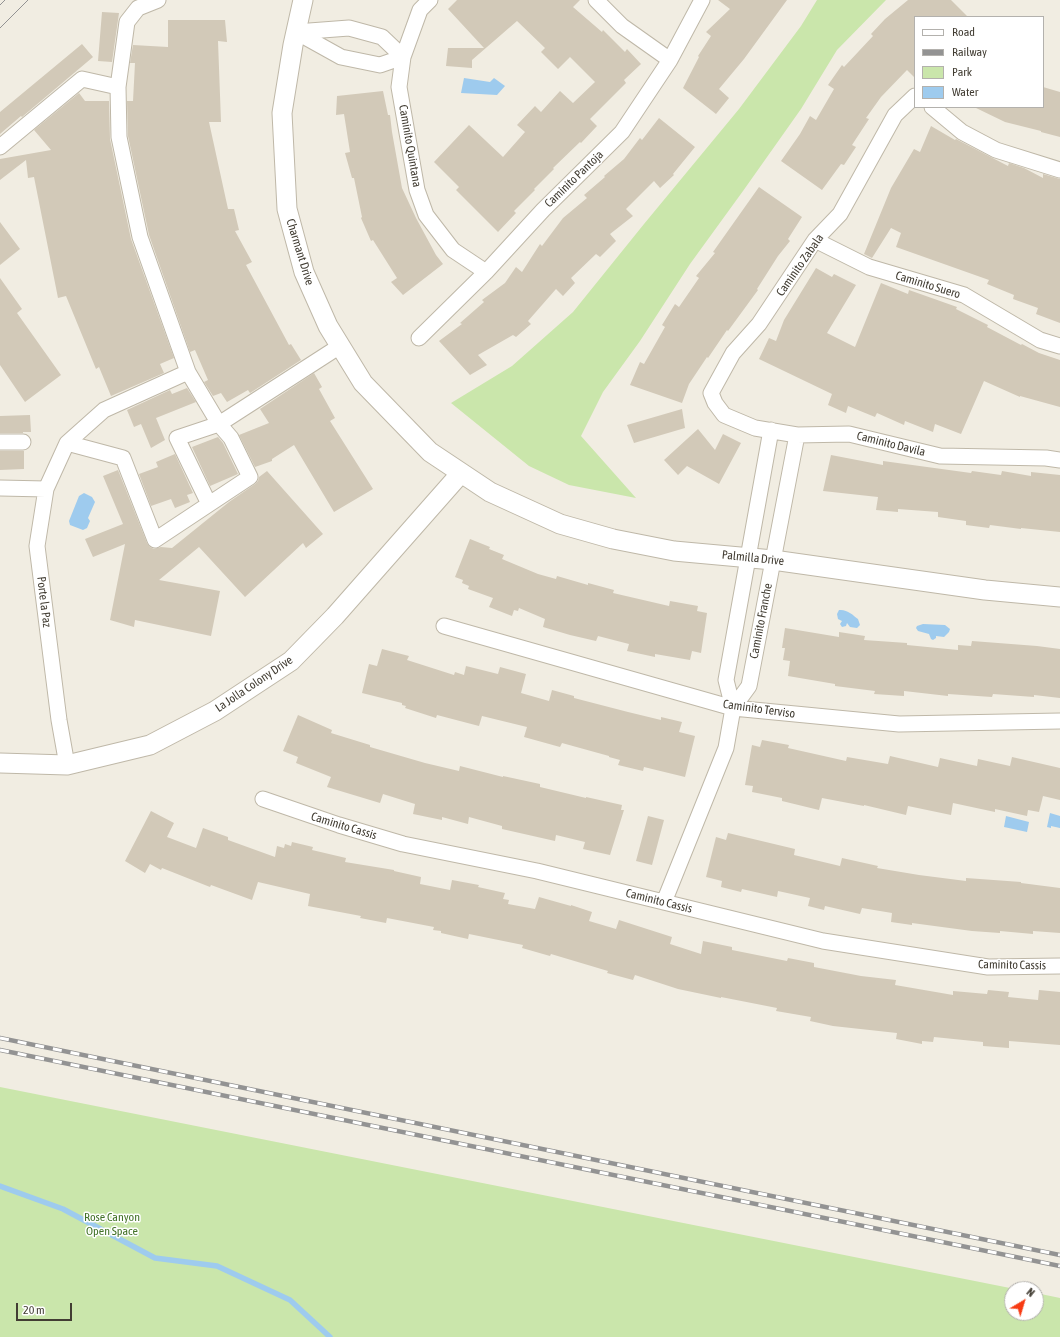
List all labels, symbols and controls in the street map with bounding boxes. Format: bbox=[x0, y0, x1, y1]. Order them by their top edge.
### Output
legend bbox=[914, 16, 1044, 108]
text: Road bbox=[952, 25, 975, 39]
text: Railway bbox=[952, 45, 987, 59]
text: Park bbox=[952, 65, 972, 79]
text: Water bbox=[952, 85, 978, 99]
street label: Caminito Quintana bbox=[396, 104, 424, 188]
street label: Caminito Pantoja bbox=[542, 147, 606, 211]
street label: Charmant Drive bbox=[283, 217, 317, 287]
street label: Caminito Zabala bbox=[773, 231, 827, 299]
street label: Caminito Suero bbox=[894, 268, 962, 302]
street label: Caminito Davila bbox=[855, 429, 927, 459]
street label: Palmilla Drive bbox=[721, 548, 785, 568]
street label: Porte la Paz bbox=[34, 576, 54, 628]
street label: Caminito Franche bbox=[747, 582, 775, 660]
street label: La Jolla Colony Drive bbox=[213, 653, 295, 715]
street label: Caminito Terviso bbox=[722, 697, 796, 721]
street label: Caminito Cassis bbox=[309, 809, 379, 843]
street label: Caminito Cassis bbox=[624, 886, 694, 916]
street label: Caminito Cassis bbox=[978, 957, 1046, 973]
park label: Rose Canyon Open Space bbox=[84, 1210, 140, 1238]
north arrow bbox=[1004, 1281, 1044, 1321]
text: N bbox=[1025, 1286, 1037, 1299]
scale bar bbox=[18, 1295, 74, 1321]
text: 20 m bbox=[23, 1303, 45, 1317]

